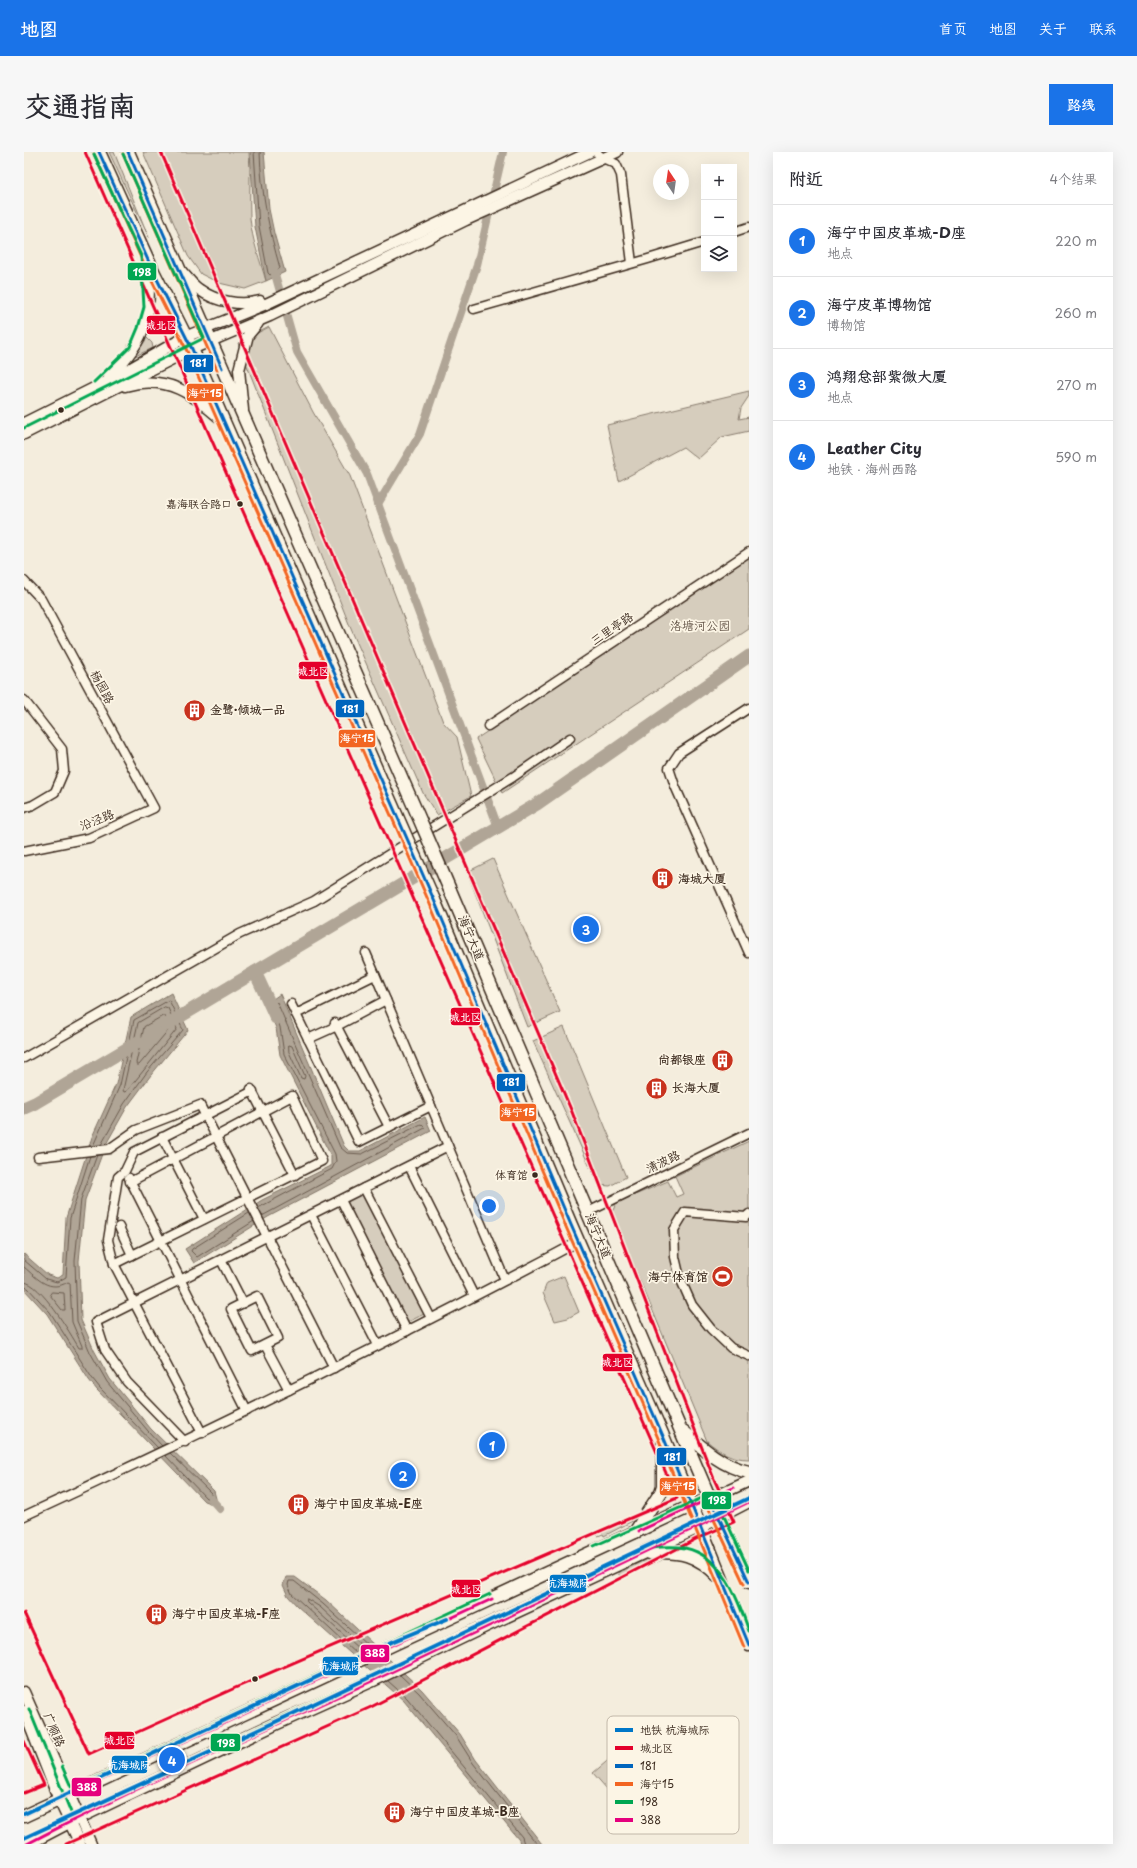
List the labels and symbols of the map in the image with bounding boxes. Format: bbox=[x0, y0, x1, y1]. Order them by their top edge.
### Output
north arrow bbox=[653, 164, 689, 200]
line badge: 198 bbox=[127, 262, 157, 281]
text: 198 bbox=[133, 263, 151, 280]
line badge: 城北区 bbox=[146, 315, 176, 335]
text: 城北区 bbox=[145, 316, 178, 333]
line badge: 181 bbox=[183, 354, 214, 373]
text: 181 bbox=[190, 354, 207, 371]
line badge: 海宁15 bbox=[186, 383, 224, 402]
text: 海宁15 bbox=[188, 384, 222, 401]
unlabelled marker bbox=[56, 405, 66, 415]
place label: 嘉海联合路口 bbox=[166, 495, 232, 512]
marker: 嘉海联合路口 bbox=[235, 499, 245, 509]
street label: 三里亭路 bbox=[587, 607, 636, 649]
park label: 洛塘河公园 bbox=[670, 616, 730, 634]
line badge: 城北区 bbox=[298, 661, 328, 680]
text: 城北区 bbox=[297, 662, 330, 679]
street label: 杨园路 bbox=[86, 666, 119, 707]
building icon: 金鹭·倾城一品 bbox=[181, 697, 207, 723]
line badge: 181 bbox=[335, 699, 365, 718]
place label: 金鹭·倾城一品 bbox=[210, 700, 285, 718]
text: 181 bbox=[342, 700, 359, 717]
line badge: 海宁15 bbox=[338, 729, 376, 748]
text: 海宁15 bbox=[340, 729, 374, 746]
street label: 沿泾路 bbox=[77, 804, 117, 834]
building icon: 海城大厦 bbox=[649, 866, 675, 892]
place label: 海城大厦 bbox=[678, 869, 726, 887]
street label: 海宁大道 bbox=[454, 912, 490, 963]
pin: 3 bbox=[573, 914, 599, 944]
line badge: 城北区 bbox=[450, 1007, 481, 1026]
text: 城北区 bbox=[449, 1008, 482, 1025]
building icon: 尚都银座 bbox=[709, 1047, 735, 1073]
place label: 尚都银座 bbox=[658, 1050, 706, 1068]
line badge: 181 bbox=[496, 1073, 526, 1092]
text: 181 bbox=[503, 1073, 520, 1090]
building icon: 长海大厦 bbox=[643, 1075, 669, 1101]
place label: 长海大厦 bbox=[672, 1078, 720, 1096]
line badge: 海宁15 bbox=[499, 1103, 537, 1122]
text: 海宁15 bbox=[501, 1103, 535, 1120]
street label: 清波路 bbox=[642, 1145, 683, 1177]
place label: 体育馆 bbox=[495, 1166, 528, 1183]
marker: 体育馆 bbox=[530, 1170, 540, 1180]
your location bbox=[479, 1196, 499, 1216]
street label: 海宁大道 bbox=[581, 1210, 617, 1261]
sports icon: 海宁体育馆 bbox=[710, 1264, 736, 1290]
place label: 海宁体育馆 bbox=[648, 1267, 708, 1285]
text: 城北区 bbox=[601, 1353, 634, 1370]
line badge: 城北区 bbox=[602, 1353, 633, 1372]
pin: 1 bbox=[479, 1430, 505, 1460]
line badge: 181 bbox=[656, 1447, 687, 1466]
text: 181 bbox=[664, 1448, 681, 1465]
pin: 2 bbox=[390, 1460, 416, 1490]
line badge: 海宁15 bbox=[659, 1477, 697, 1496]
text: 海宁15 bbox=[661, 1477, 695, 1494]
building icon: 海宁中国皮革城-E座 bbox=[285, 1491, 311, 1517]
line badge: 198 bbox=[701, 1491, 732, 1510]
text: 198 bbox=[708, 1491, 726, 1508]
place label: 海宁中国皮革城-E座 bbox=[314, 1494, 423, 1512]
text: 杭海城际 bbox=[546, 1574, 590, 1591]
line badge: 杭海城际 bbox=[549, 1574, 587, 1593]
line badge: 城北区 bbox=[451, 1579, 481, 1598]
text: 城北区 bbox=[450, 1580, 483, 1597]
building icon: 海宁中国皮革城-F座 bbox=[143, 1601, 169, 1627]
place label: 海宁中国皮革城-F座 bbox=[172, 1604, 281, 1622]
line badge: 388 bbox=[360, 1644, 390, 1663]
text: 388 bbox=[365, 1644, 386, 1661]
line badge: 杭海城际 bbox=[322, 1656, 359, 1676]
text: 杭海城际 bbox=[318, 1657, 362, 1674]
unlabelled marker bbox=[250, 1674, 260, 1684]
street label: 广顺路 bbox=[40, 1710, 70, 1750]
legend bbox=[607, 1716, 739, 1834]
text: 地铁 杭海城际 bbox=[640, 1721, 710, 1738]
text: 城北区 bbox=[104, 1731, 137, 1748]
line badge: 城北区 bbox=[104, 1731, 135, 1750]
line badge: 198 bbox=[210, 1733, 241, 1752]
text: 198 bbox=[217, 1734, 235, 1751]
text: 城北区 bbox=[640, 1739, 673, 1756]
pin: 4 bbox=[159, 1745, 185, 1775]
line badge: 杭海城际 bbox=[111, 1755, 148, 1774]
text: 杭海城际 bbox=[107, 1756, 151, 1773]
text: 181 bbox=[640, 1757, 656, 1774]
text: 海宁15 bbox=[640, 1775, 674, 1792]
line badge: 388 bbox=[71, 1777, 102, 1797]
text: 388 bbox=[77, 1778, 98, 1795]
text: 198 bbox=[640, 1793, 658, 1810]
building icon: 海宁中国皮革城-B座 bbox=[381, 1799, 407, 1825]
place label: 海宁中国皮革城-B座 bbox=[410, 1802, 520, 1820]
text: 388 bbox=[640, 1811, 661, 1828]

